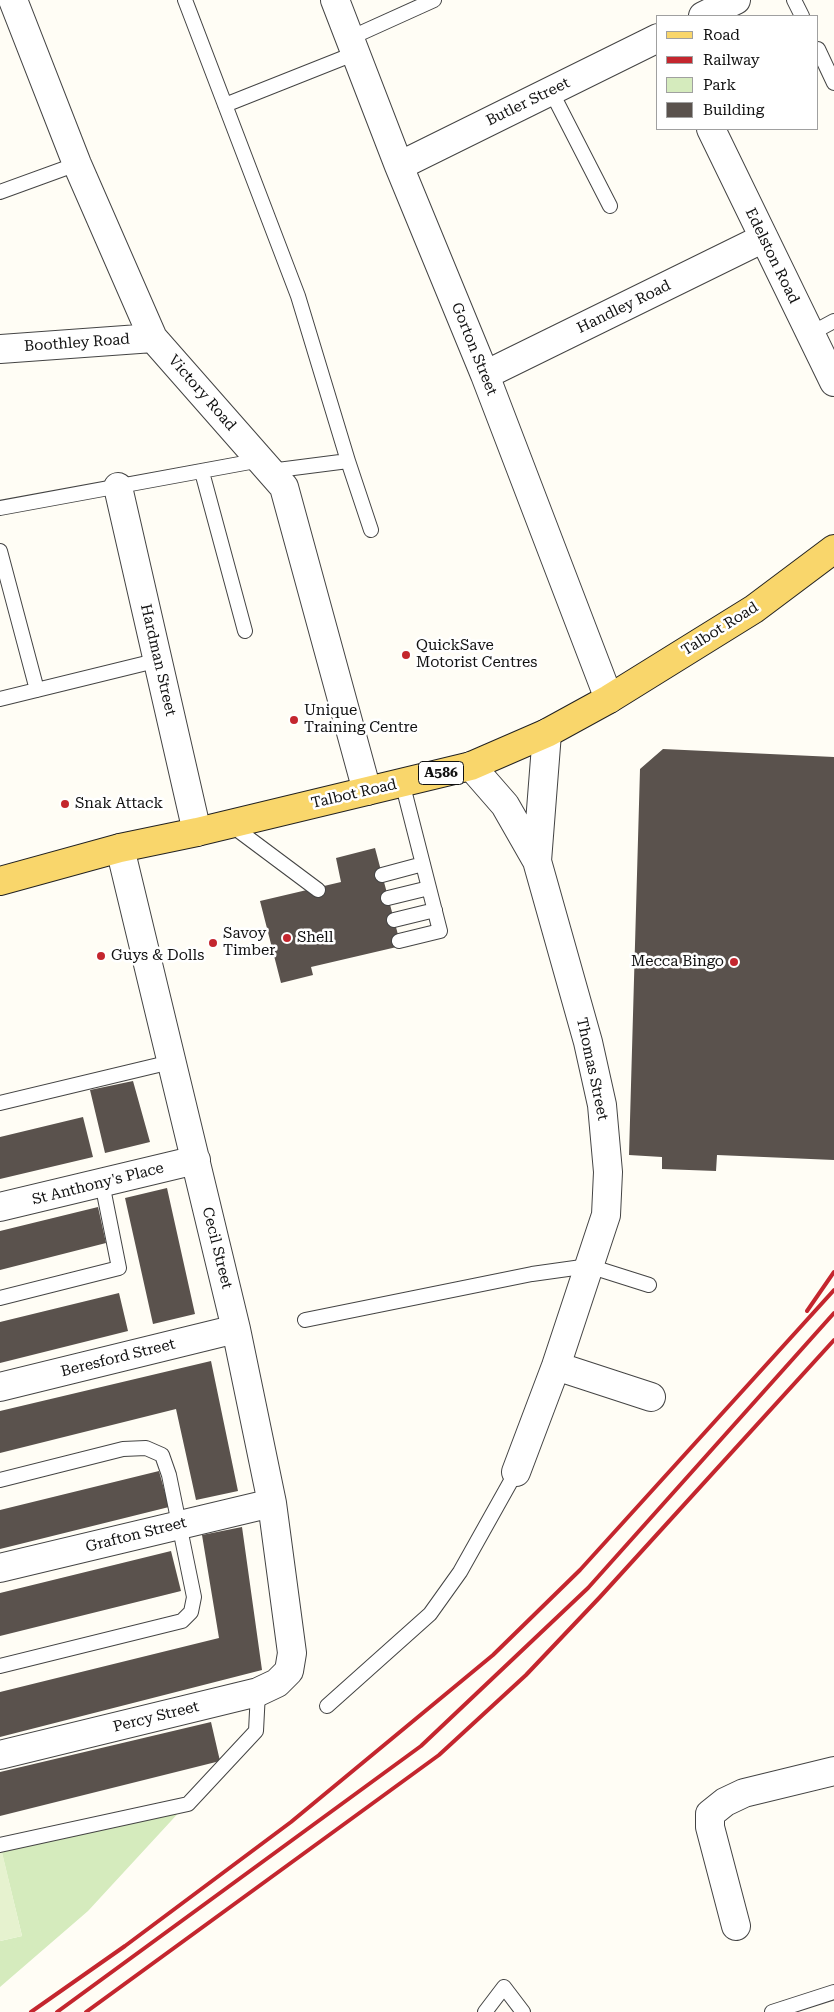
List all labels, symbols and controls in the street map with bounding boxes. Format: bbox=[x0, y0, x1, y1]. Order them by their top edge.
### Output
legend bbox=[656, 15, 819, 130]
text: Road bbox=[703, 26, 740, 44]
text: Railway bbox=[703, 51, 760, 69]
street label: Butler Street bbox=[483, 74, 573, 130]
text: Park bbox=[703, 76, 736, 94]
text: Building bbox=[703, 101, 764, 119]
street label: Edelston Road bbox=[741, 205, 803, 307]
street label: Handley Road bbox=[574, 277, 674, 337]
street label: Gorton Street bbox=[447, 300, 501, 398]
street label: Boothley Road bbox=[24, 330, 130, 356]
street label: Victory Road bbox=[164, 352, 240, 434]
street label: Talbot Road bbox=[678, 598, 762, 660]
street label: Hardman Street bbox=[136, 602, 180, 718]
place label: QuickSave Motorist Centres bbox=[416, 637, 537, 672]
marker: QuickSave Motorist Centres bbox=[400, 649, 412, 661]
place label: Unique Training Centre bbox=[304, 702, 418, 737]
marker: Unique Training Centre bbox=[288, 714, 300, 726]
road number: A586 bbox=[418, 761, 464, 784]
street label: Talbot Road bbox=[310, 775, 398, 813]
place label: Snak Attack bbox=[75, 795, 163, 813]
marker: Snak Attack bbox=[59, 798, 71, 810]
place label: Savoy Timber bbox=[223, 925, 275, 960]
place label: Shell bbox=[297, 929, 333, 947]
marker: Shell bbox=[281, 932, 293, 944]
marker: Savoy Timber bbox=[207, 937, 219, 949]
place label: Guys & Dolls bbox=[111, 947, 204, 965]
marker: Guys & Dolls bbox=[95, 950, 107, 962]
place label: Mecca Bingo bbox=[631, 953, 724, 971]
marker: Mecca Bingo bbox=[728, 956, 740, 968]
street label: Thomas Street bbox=[572, 1016, 612, 1122]
street label: St Anthony's Place bbox=[30, 1159, 166, 1209]
street label: Cecil Street bbox=[198, 1205, 236, 1291]
street label: Beresford Street bbox=[59, 1335, 177, 1381]
street label: Grafton Street bbox=[84, 1514, 188, 1556]
street label: Percy Street bbox=[111, 1698, 201, 1736]

